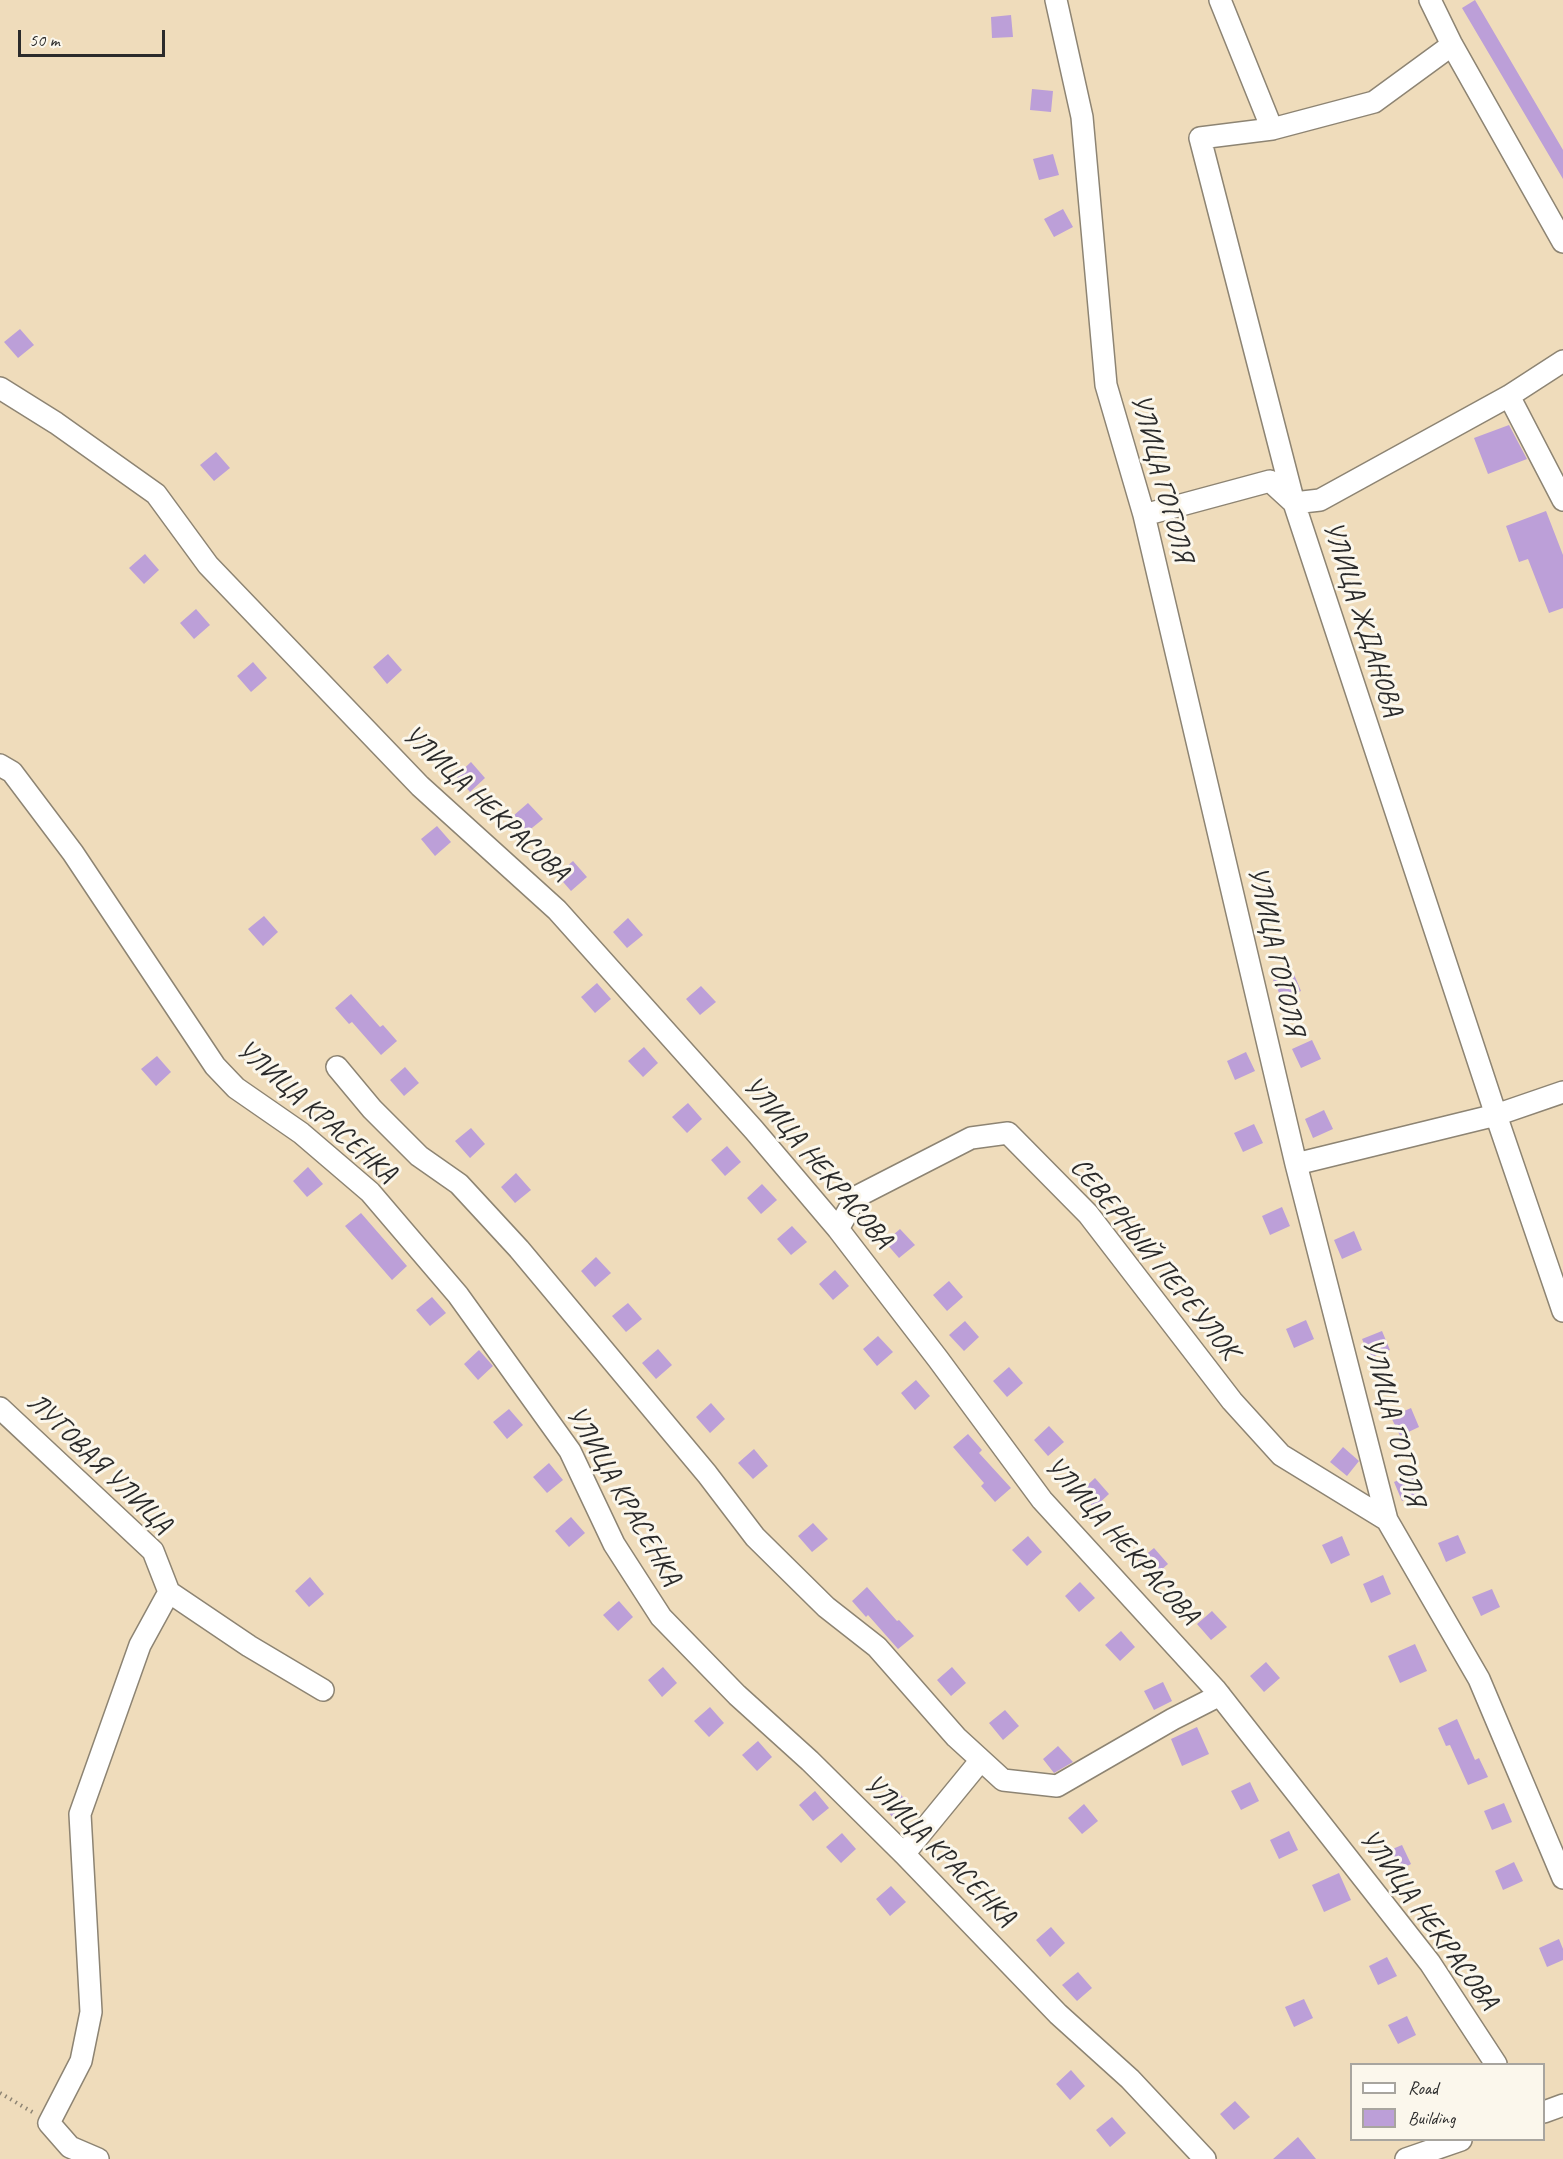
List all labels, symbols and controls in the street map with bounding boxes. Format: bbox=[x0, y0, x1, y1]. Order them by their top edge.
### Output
scale bar bbox=[21, 18, 168, 56]
text: 50 m bbox=[29, 29, 60, 51]
street label: УЛИЦА ГОГОЛЯ bbox=[1122, 390, 1200, 566]
street label: УЛИЦА ЖДАНОВА bbox=[1315, 517, 1409, 721]
street label: УЛИЦА НЕКРАСОВА bbox=[395, 719, 575, 889]
street label: УЛИЦА ГОГОЛЯ bbox=[1239, 863, 1311, 1039]
street label: УЛИЦА КРАСЕНКА bbox=[229, 1033, 403, 1191]
street label: УЛИЦА НЕКРАСОВА bbox=[735, 1070, 899, 1256]
street label: СЕВЕРНЫЙ ПЕРЕУЛОК bbox=[1062, 1151, 1246, 1367]
street label: УЛИЦА ГОГОЛЯ bbox=[1354, 1334, 1432, 1510]
street label: ЛУГОВАЯ УЛИЦА bbox=[20, 1386, 178, 1542]
street label: УЛИЦА КРАСЕНКА bbox=[558, 1400, 688, 1592]
street label: УЛИЦА НЕКРАСОВА bbox=[1037, 1450, 1205, 1632]
street label: УЛИЦА КРАСЕНКА bbox=[856, 1768, 1022, 1934]
street label: УЛИЦА НЕКРАСОВА bbox=[1351, 1823, 1505, 2017]
legend bbox=[1350, 2063, 1545, 2141]
text: Road bbox=[1408, 2077, 1438, 2099]
text: Building bbox=[1408, 2107, 1455, 2129]

